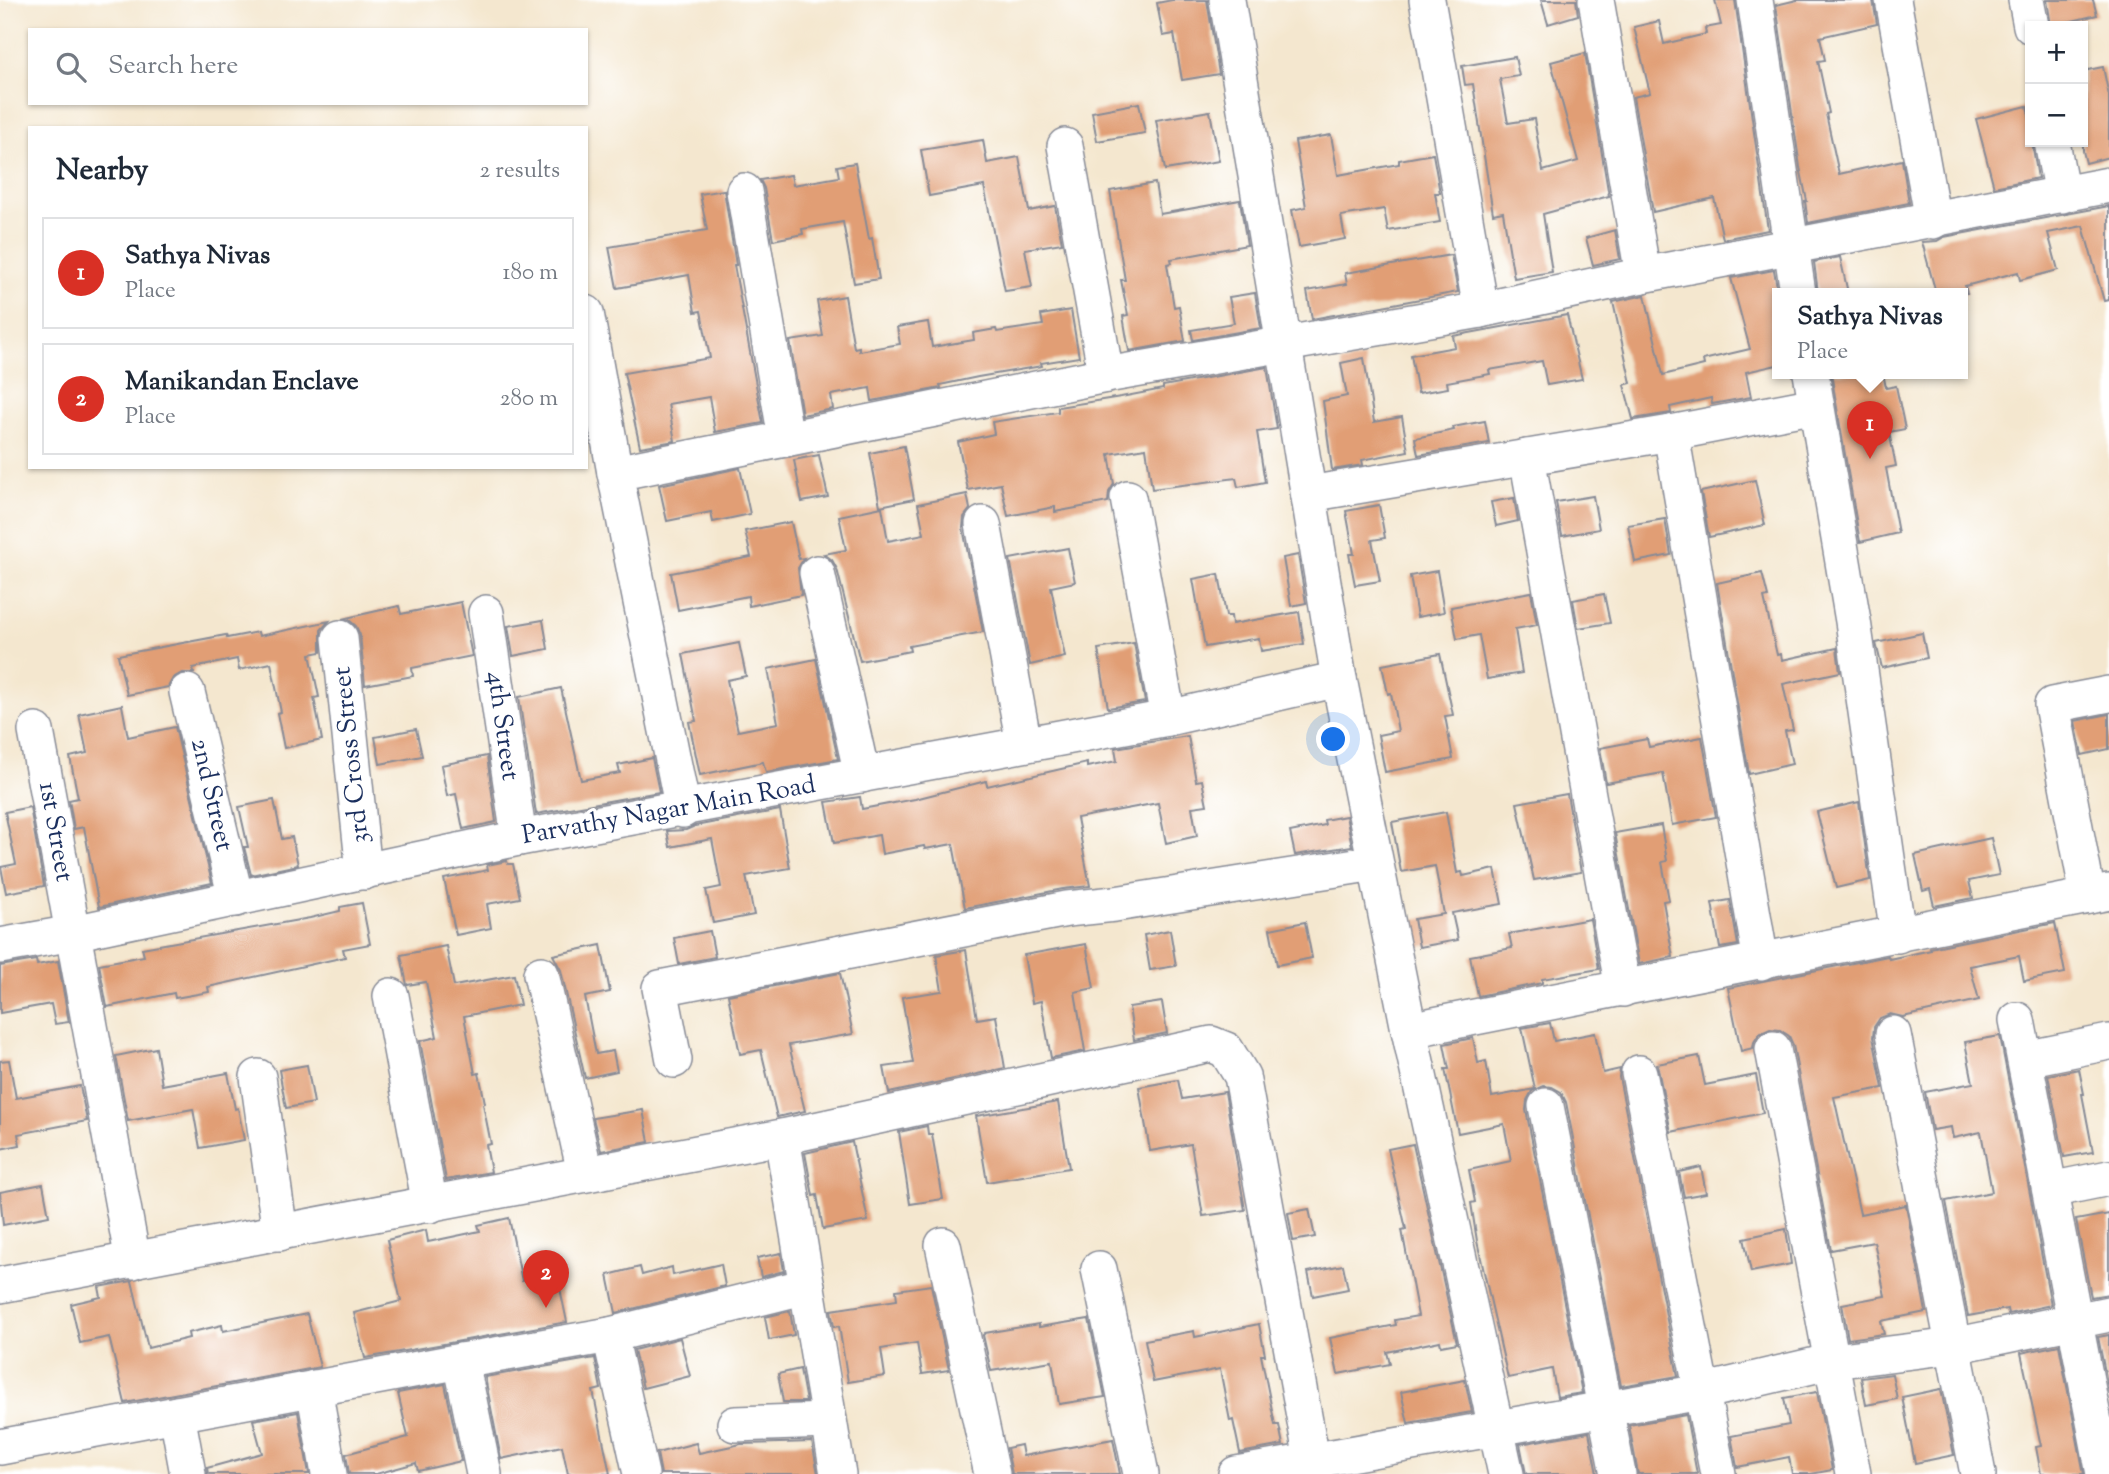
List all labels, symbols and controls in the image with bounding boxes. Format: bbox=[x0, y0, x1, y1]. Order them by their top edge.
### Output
map controls bbox=[2025, 21, 2088, 147]
button: + bbox=[2025, 21, 2088, 84]
search box bbox=[28, 28, 588, 105]
icon: search bbox=[52, 48, 90, 86]
text: Search here bbox=[108, 48, 238, 85]
button: − bbox=[2025, 84, 2088, 147]
text: Nearby bbox=[56, 150, 148, 193]
text: 2 results bbox=[480, 155, 560, 188]
text: Sathya Nivas bbox=[125, 238, 270, 275]
text: 1 bbox=[77, 257, 85, 290]
text: 180 m bbox=[503, 257, 558, 290]
text: Place bbox=[125, 275, 176, 308]
popup bbox=[1772, 288, 1968, 379]
text: Sathya Nivas bbox=[1797, 299, 1943, 336]
text: Place bbox=[1797, 336, 1848, 369]
text: Manikandan Enclave bbox=[125, 364, 359, 401]
text: 2 bbox=[76, 383, 86, 416]
text: 280 m bbox=[500, 383, 558, 416]
text: Place bbox=[125, 401, 176, 434]
pin: 1 bbox=[1847, 401, 1893, 459]
street label: 3rd Cross Street bbox=[324, 664, 380, 845]
street label: 4th Street bbox=[476, 669, 528, 783]
your location bbox=[1316, 722, 1350, 756]
street label: 2nd Street bbox=[180, 735, 242, 855]
street label: Parvathy Nagar Main Road bbox=[519, 767, 819, 855]
street label: 1st Street bbox=[28, 779, 82, 885]
pin: 2 bbox=[523, 1250, 569, 1308]

